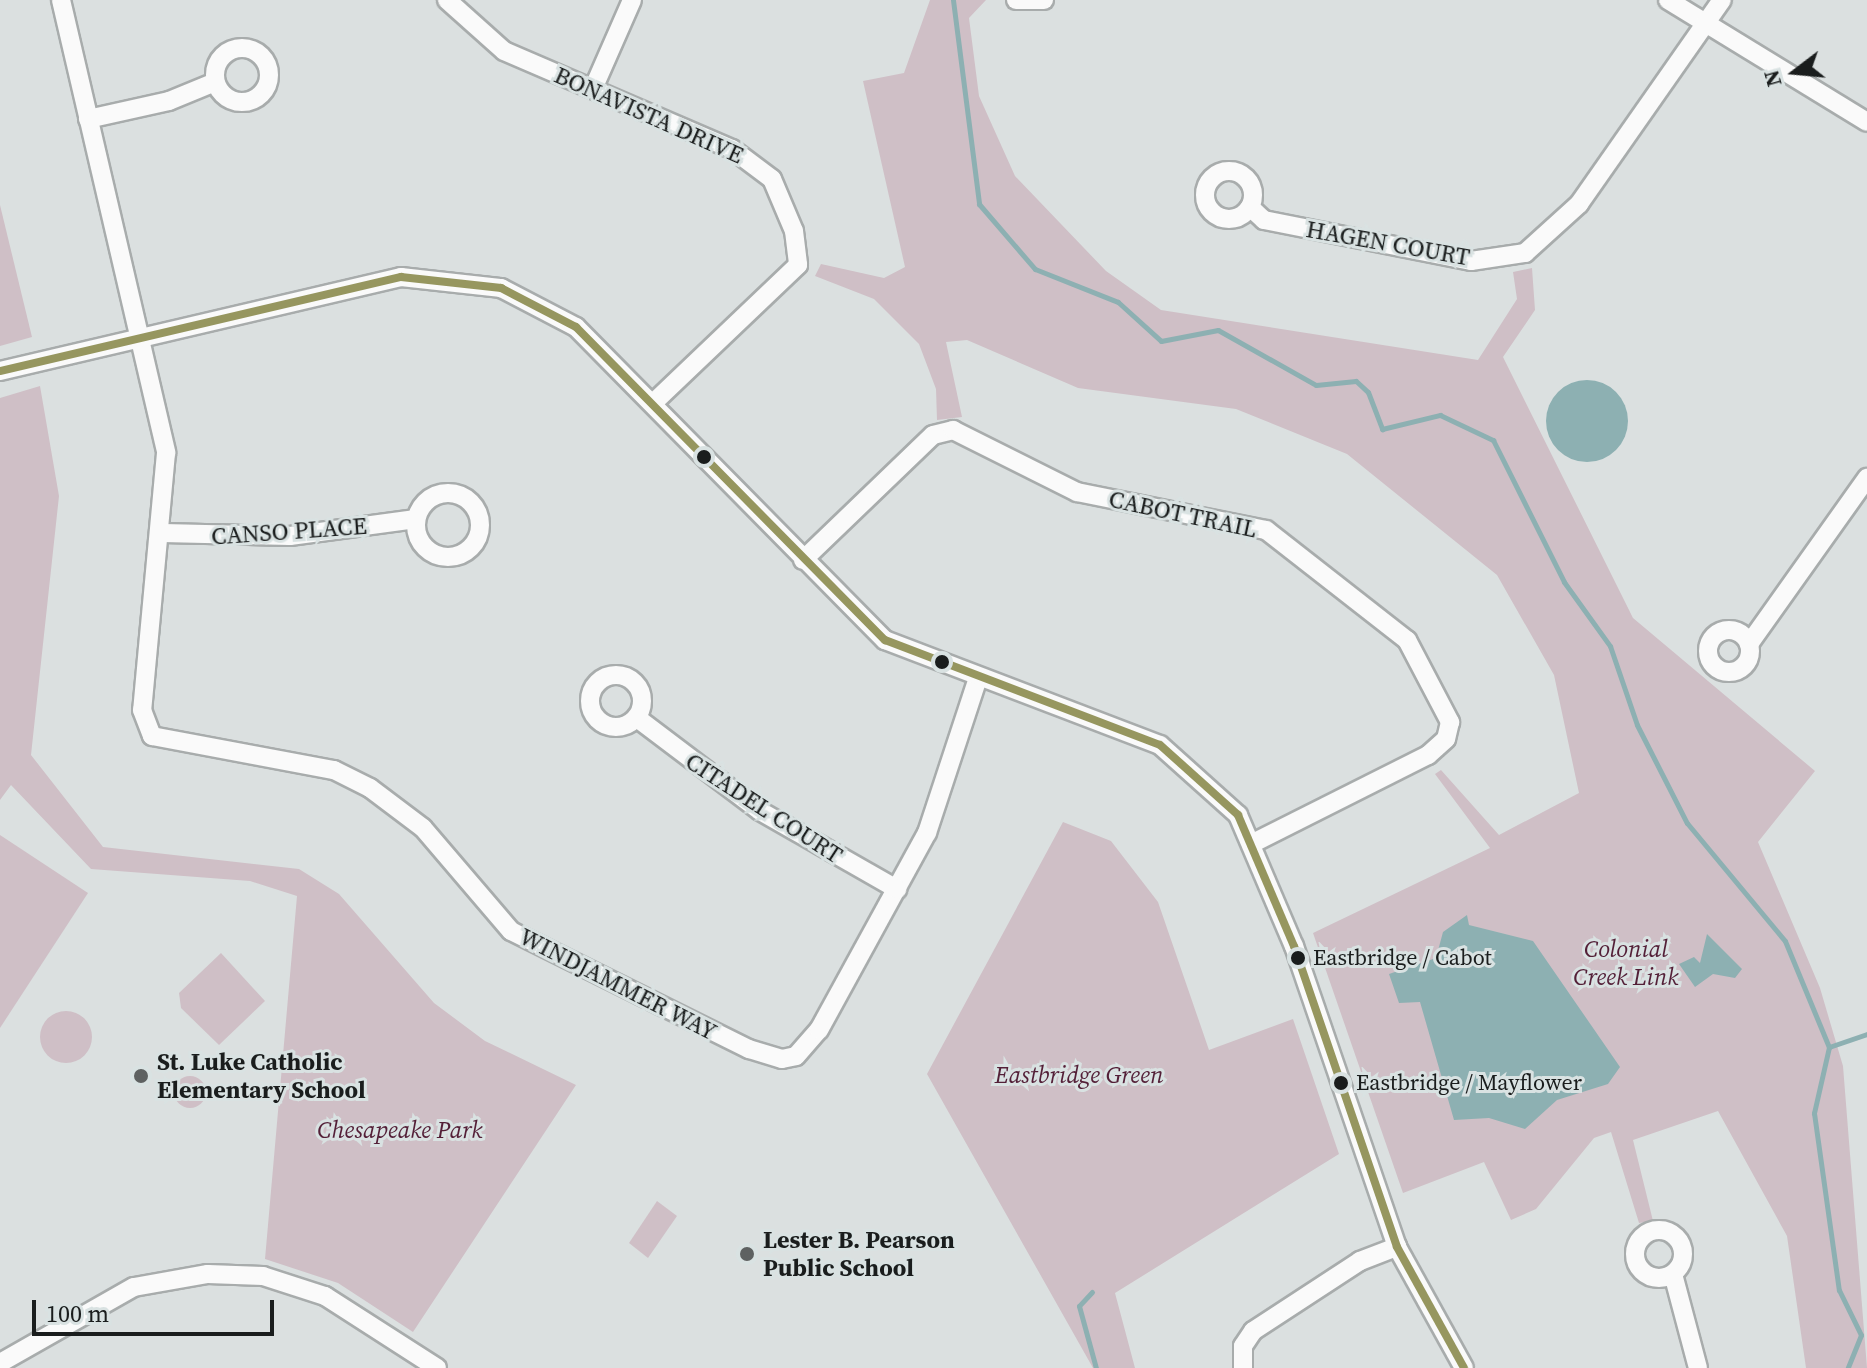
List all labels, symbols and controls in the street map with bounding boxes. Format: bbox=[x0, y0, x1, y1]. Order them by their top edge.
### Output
north arrow bbox=[1755, 32, 1835, 112]
street label: BONAVISTA DRIVE bbox=[550, 60, 748, 170]
text: N bbox=[1755, 67, 1789, 90]
street label: HAGEN COURT bbox=[1304, 214, 1472, 272]
unlabelled marker bbox=[696, 449, 712, 465]
street label: CABOT TRAIL bbox=[1106, 484, 1260, 544]
street label: CANSO PLACE bbox=[210, 511, 368, 551]
unlabelled marker bbox=[934, 654, 950, 670]
street label: CITADEL COURT bbox=[680, 747, 848, 869]
street label: WINDJAMMER WAY bbox=[514, 922, 722, 1046]
park label: Colonial Creek Link bbox=[1573, 935, 1679, 991]
place label: Eastbridge / Cabot bbox=[1313, 945, 1492, 971]
marker: Eastbridge / Cabot bbox=[1290, 950, 1306, 966]
place label: St. Luke Catholic Elementary School bbox=[157, 1048, 366, 1104]
park label: Eastbridge Green bbox=[995, 1061, 1163, 1089]
marker: St. Luke Catholic Elementary School bbox=[132, 1067, 150, 1085]
place label: Eastbridge / Mayflower bbox=[1356, 1070, 1582, 1096]
marker: Eastbridge / Mayflower bbox=[1333, 1075, 1349, 1091]
park label: Chesapeake Park bbox=[317, 1116, 483, 1144]
place label: Lester B. Pearson Public School bbox=[763, 1226, 955, 1282]
marker: Lester B. Pearson Public School bbox=[738, 1245, 756, 1263]
scale bar bbox=[36, 1284, 278, 1334]
text: 100 m bbox=[46, 1297, 109, 1330]

